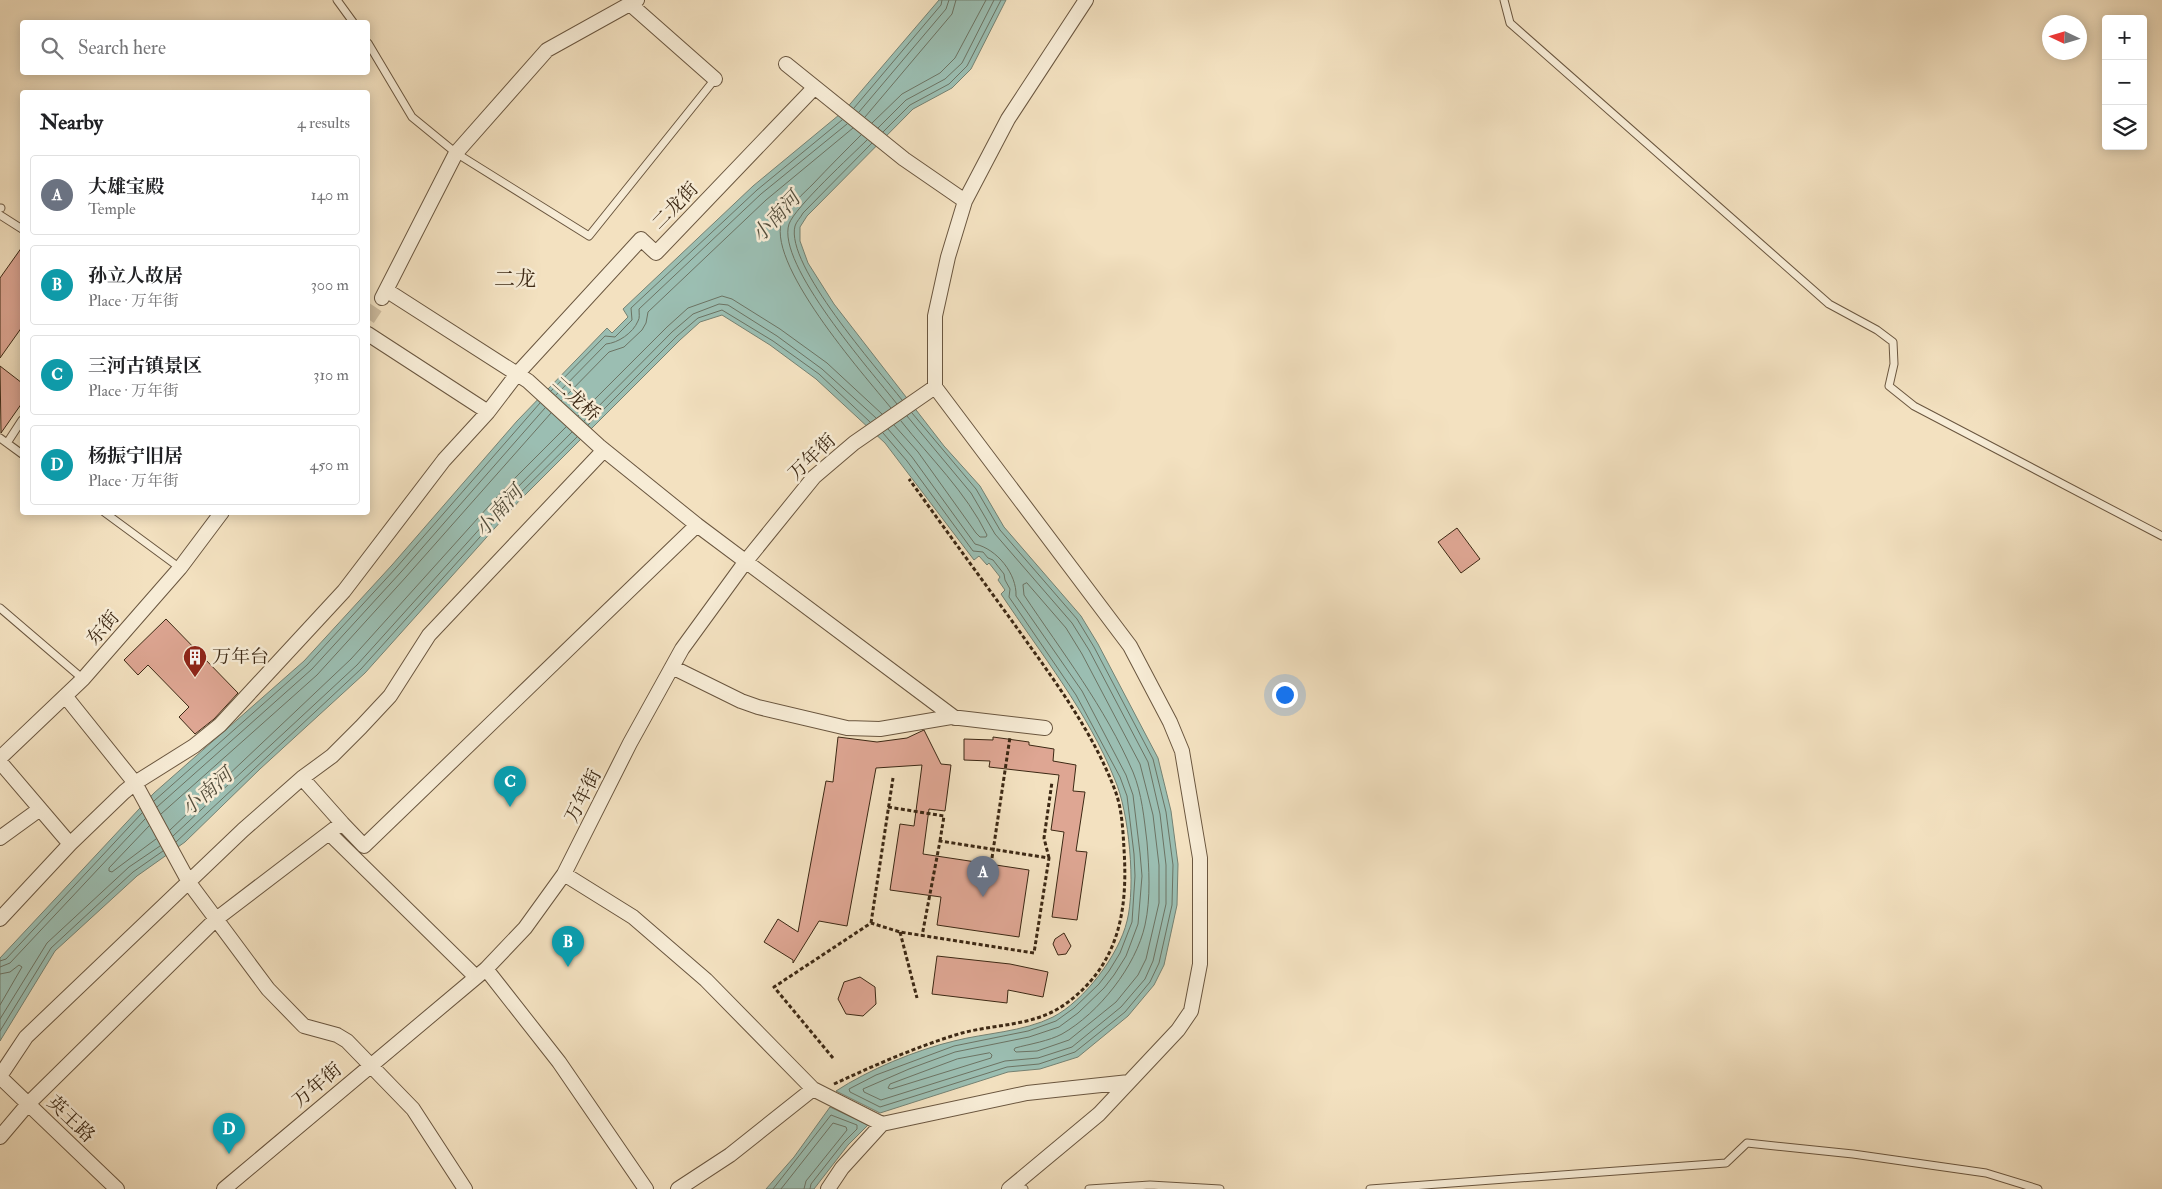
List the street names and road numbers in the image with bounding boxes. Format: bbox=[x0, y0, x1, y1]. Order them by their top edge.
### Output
street label: 二龙街 bbox=[647, 177, 703, 235]
street label: 二龙桥 bbox=[547, 371, 605, 427]
street label: 万年街 bbox=[783, 429, 841, 485]
street label: 东街 bbox=[81, 606, 125, 650]
street label: 万年街 bbox=[559, 765, 607, 827]
street label: 万年街 bbox=[287, 1057, 347, 1113]
street label: 英王路 bbox=[42, 1091, 100, 1147]

